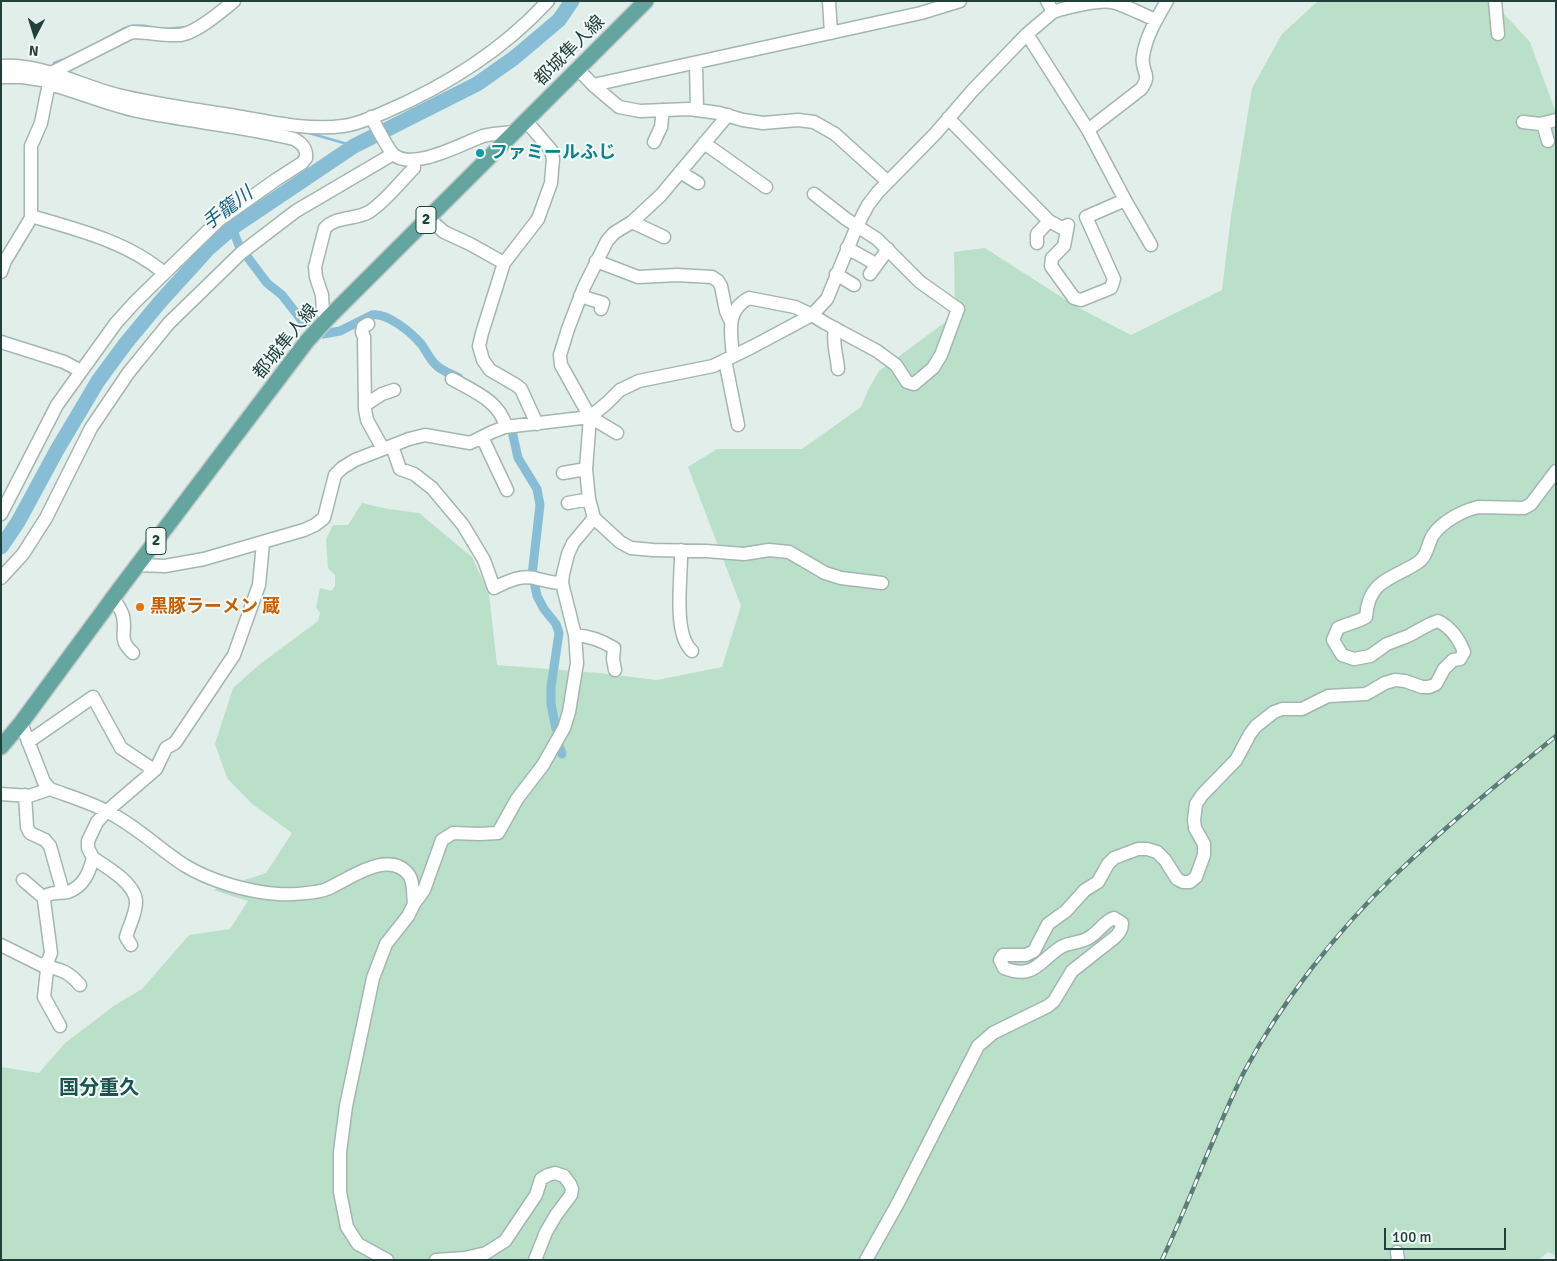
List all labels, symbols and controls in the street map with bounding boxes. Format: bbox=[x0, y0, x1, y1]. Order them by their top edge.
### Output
north arrow bbox=[10, 10, 60, 60]
street label: 都城隼人線 bbox=[531, 12, 609, 90]
text: N bbox=[28, 42, 39, 59]
place label: ファミールふじ bbox=[490, 142, 616, 164]
marker: ファミールふじ bbox=[474, 147, 486, 159]
water label: 手籠川 bbox=[198, 183, 258, 235]
road number: 2 bbox=[416, 206, 436, 234]
street label: 都城隼人線 bbox=[249, 300, 323, 384]
road number: 2 bbox=[146, 528, 166, 554]
place label: 黒豚ラーメン 蔵 bbox=[150, 596, 280, 618]
marker: 黒豚ラーメン 蔵 bbox=[134, 601, 146, 613]
district label: 国分重久 bbox=[59, 1077, 139, 1101]
scale bar bbox=[1387, 1218, 1510, 1250]
text: 100 m bbox=[1392, 1228, 1432, 1246]

